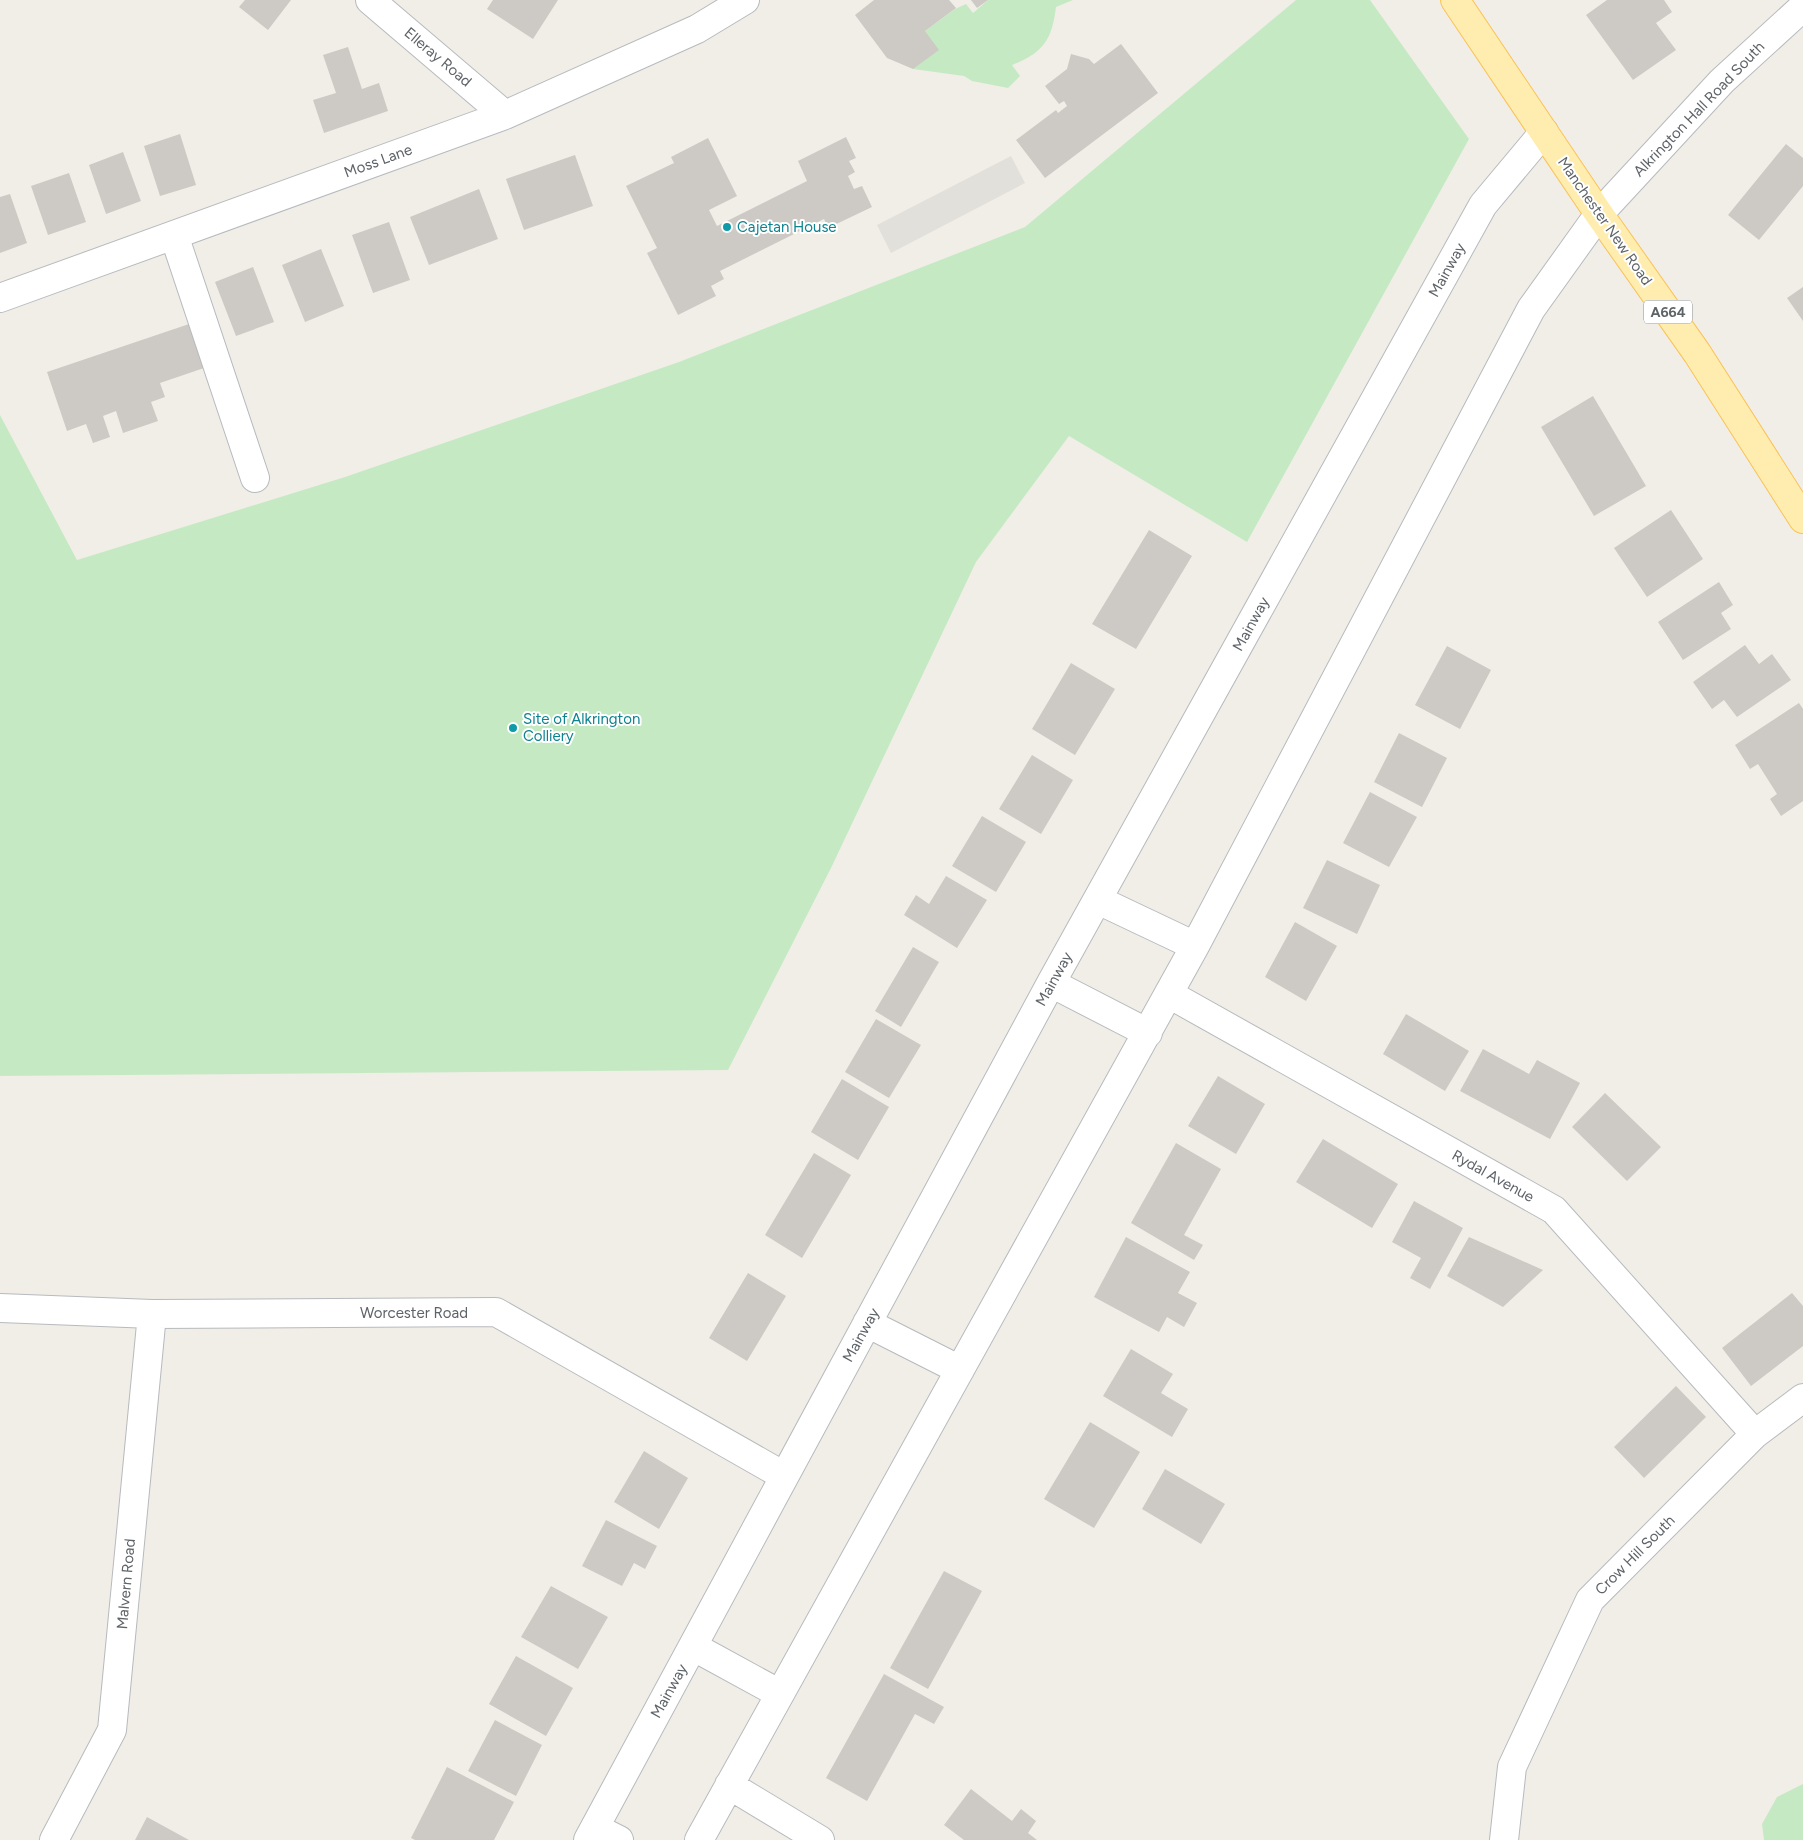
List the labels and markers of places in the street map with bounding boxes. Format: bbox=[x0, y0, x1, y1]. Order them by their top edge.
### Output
place label: Cajetan House bbox=[737, 218, 837, 236]
marker: Cajetan House bbox=[721, 221, 733, 233]
place label: Site of Alkrington Colliery bbox=[523, 710, 640, 745]
marker: Site of Alkrington Colliery bbox=[507, 722, 519, 734]

